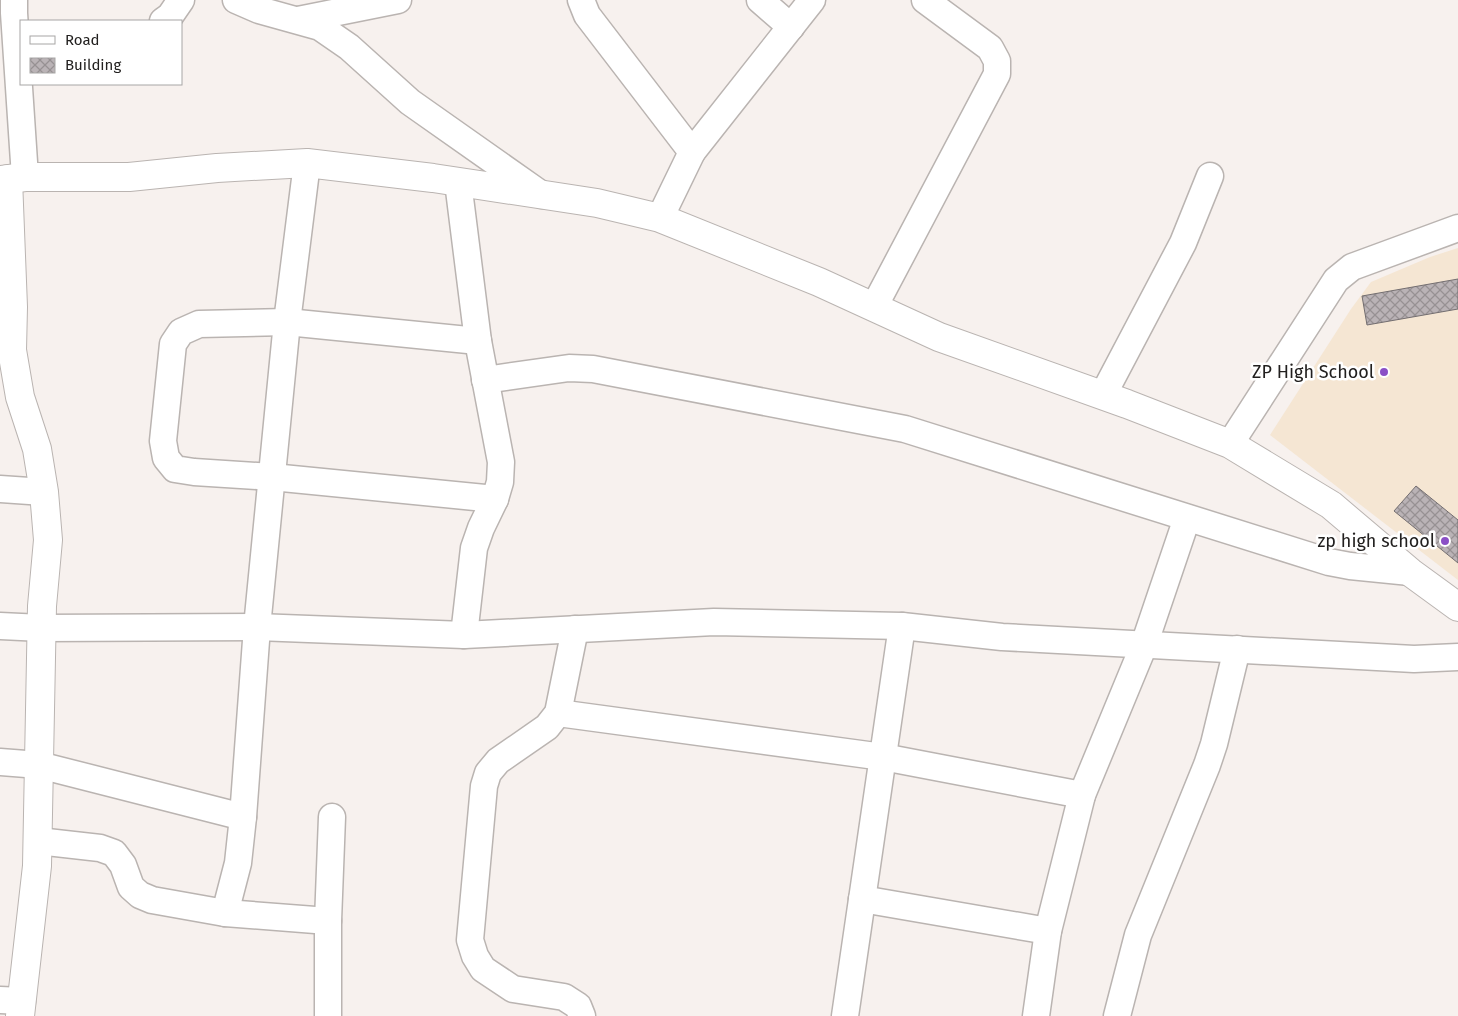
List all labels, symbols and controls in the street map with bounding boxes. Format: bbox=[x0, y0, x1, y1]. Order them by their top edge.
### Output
legend bbox=[20, 20, 182, 85]
text: Road bbox=[65, 31, 100, 49]
text: Building bbox=[65, 56, 121, 74]
place label: ZP High School bbox=[1252, 361, 1374, 383]
marker: ZP High School bbox=[1378, 366, 1390, 378]
place label: zp high school bbox=[1318, 530, 1435, 552]
marker: zp high school bbox=[1439, 535, 1451, 547]

